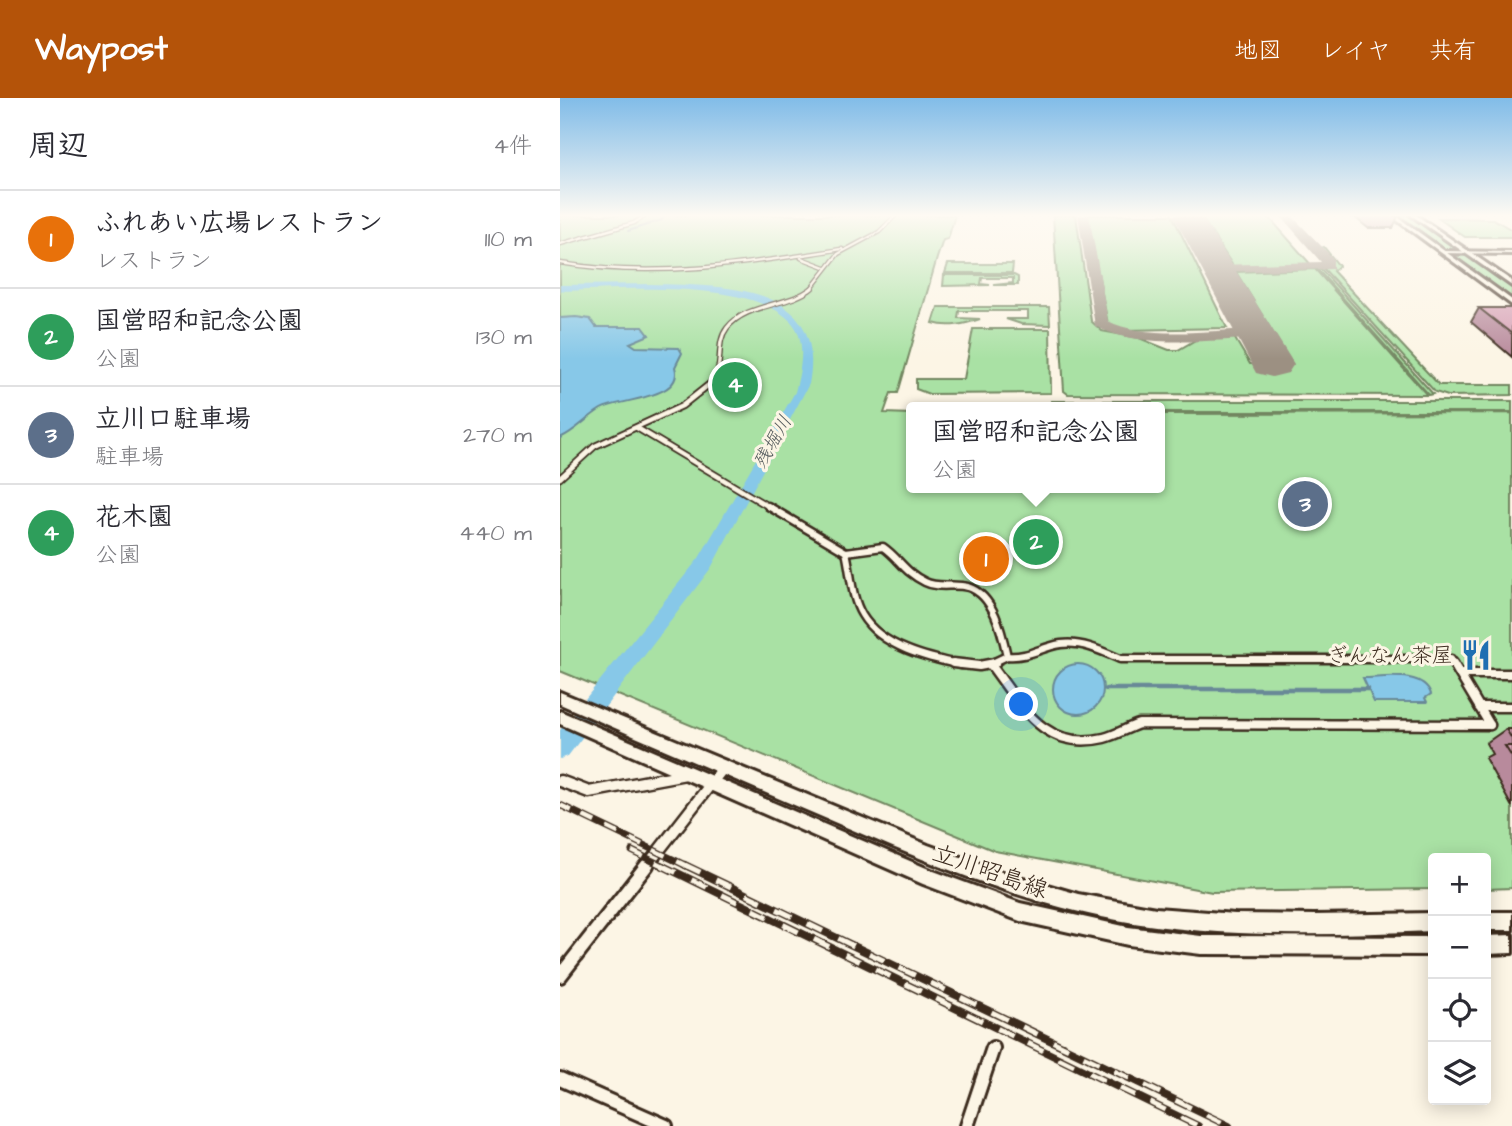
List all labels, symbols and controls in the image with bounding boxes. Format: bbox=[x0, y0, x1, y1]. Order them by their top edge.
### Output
text: Waypost bbox=[35, 26, 168, 72]
text: 地図 bbox=[1234, 34, 1282, 68]
text: レイヤ bbox=[1320, 34, 1391, 68]
text: 共有 bbox=[1429, 34, 1477, 68]
text: 周辺 bbox=[28, 125, 88, 167]
text: 4件 bbox=[493, 130, 532, 162]
text: ふれあい広場レストラン bbox=[95, 205, 383, 241]
text: 1 bbox=[50, 223, 52, 255]
text: 110 m bbox=[484, 223, 532, 255]
text: レストラン bbox=[95, 245, 212, 277]
text: 国営昭和記念公園 bbox=[95, 303, 303, 339]
text: 2 bbox=[44, 321, 58, 353]
text: 130 m bbox=[476, 321, 532, 353]
text: 公園 bbox=[95, 343, 141, 375]
pin: 4 bbox=[712, 359, 758, 411]
text: 立川口駐車場 bbox=[95, 401, 251, 437]
popup bbox=[906, 402, 1165, 493]
water label: 残堀川 bbox=[747, 411, 799, 473]
text: 国営昭和記念公園 bbox=[931, 414, 1140, 450]
text: 3 bbox=[45, 419, 57, 451]
text: 270 m bbox=[463, 419, 532, 451]
text: 駐車場 bbox=[95, 441, 164, 473]
text: 公園 bbox=[931, 454, 977, 486]
pin: 3 bbox=[1282, 478, 1328, 530]
text: 花木園 bbox=[95, 499, 173, 535]
pin: 2 bbox=[1013, 516, 1059, 568]
text: 4 bbox=[43, 517, 59, 549]
text: 440 m bbox=[459, 517, 532, 549]
pin: 1 bbox=[963, 533, 1009, 585]
text: 公園 bbox=[95, 539, 141, 571]
restaurant icon: ぎんなん茶屋 bbox=[1459, 638, 1493, 672]
place label: ぎんなん茶屋 bbox=[1327, 641, 1453, 670]
your location bbox=[1004, 687, 1038, 721]
street label: 立川昭島線 bbox=[928, 836, 1052, 908]
map controls bbox=[1428, 853, 1491, 1105]
button: + bbox=[1428, 853, 1491, 916]
button: − bbox=[1428, 916, 1491, 979]
button: locate bbox=[1428, 979, 1491, 1042]
button: layers bbox=[1428, 1042, 1491, 1105]

